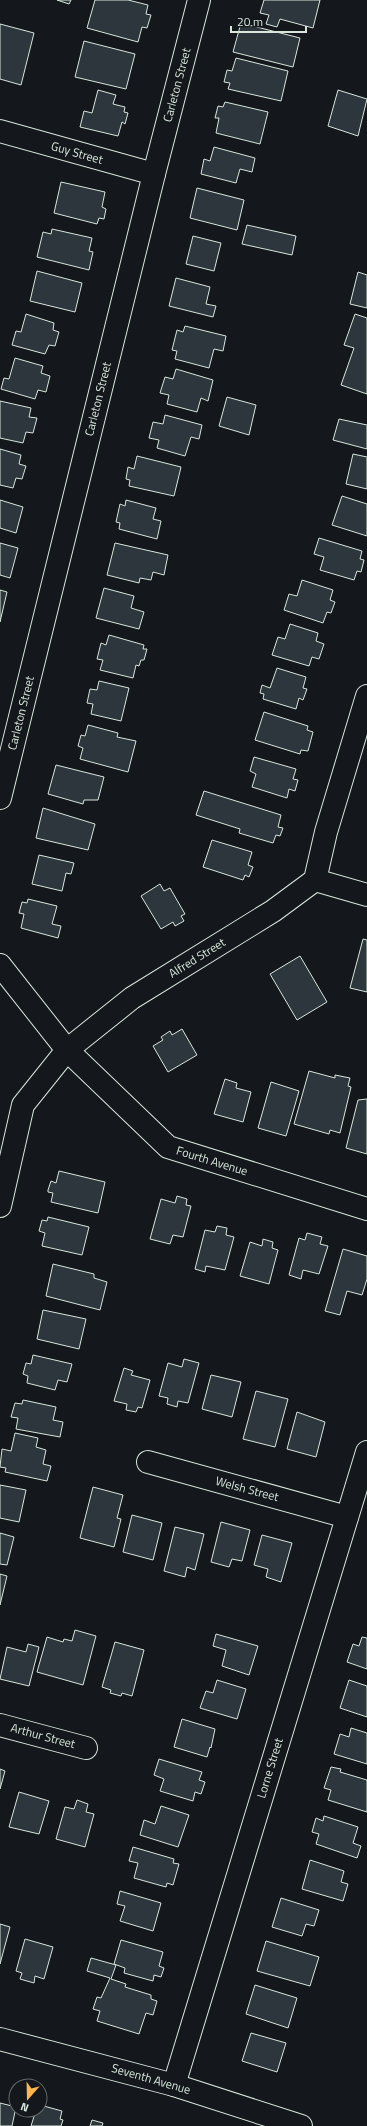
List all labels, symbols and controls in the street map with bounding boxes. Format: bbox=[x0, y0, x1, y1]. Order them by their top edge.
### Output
scale bar bbox=[231, 8, 306, 34]
text: 20 m bbox=[237, 12, 263, 31]
street label: Carleton Street bbox=[157, 45, 196, 124]
street label: Guy Street bbox=[49, 136, 106, 169]
street label: Carleton Street bbox=[79, 359, 116, 438]
street label: Carleton Street bbox=[2, 673, 39, 752]
street label: Alfred Street bbox=[165, 932, 230, 983]
street label: Fourth Avenue bbox=[174, 1141, 250, 1180]
street label: Welsh Street bbox=[213, 1471, 282, 1506]
street label: Arthur Street bbox=[9, 1718, 78, 1753]
street label: Lorne Street bbox=[251, 1735, 288, 1800]
street label: Seventh Avenue bbox=[109, 2058, 193, 2099]
north arrow bbox=[8, 2078, 48, 2118]
text: N bbox=[18, 2099, 31, 2116]

